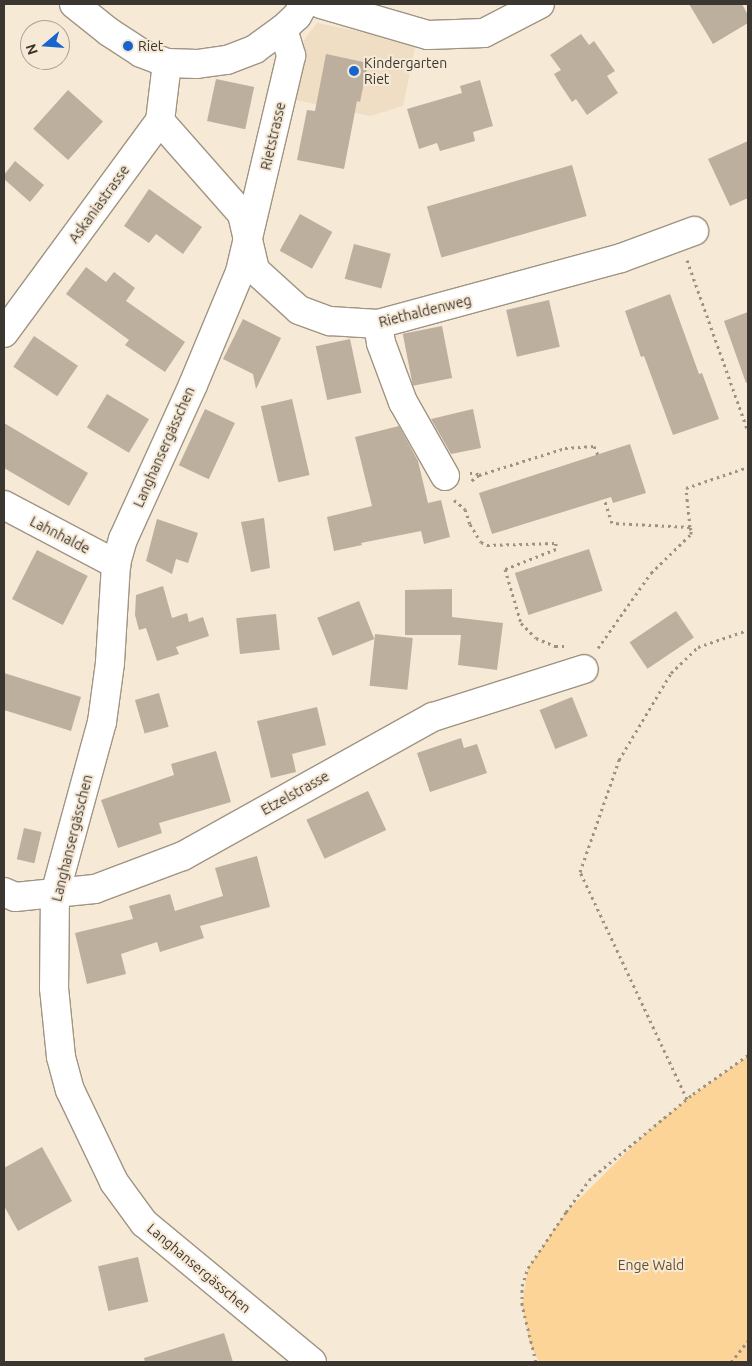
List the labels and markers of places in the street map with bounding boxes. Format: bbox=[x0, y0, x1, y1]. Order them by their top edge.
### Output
place label: Riet bbox=[138, 38, 163, 54]
marker: Riet bbox=[122, 40, 134, 52]
place label: Kindergarten Riet bbox=[364, 55, 447, 88]
marker: Kindergarten Riet bbox=[348, 65, 360, 77]

